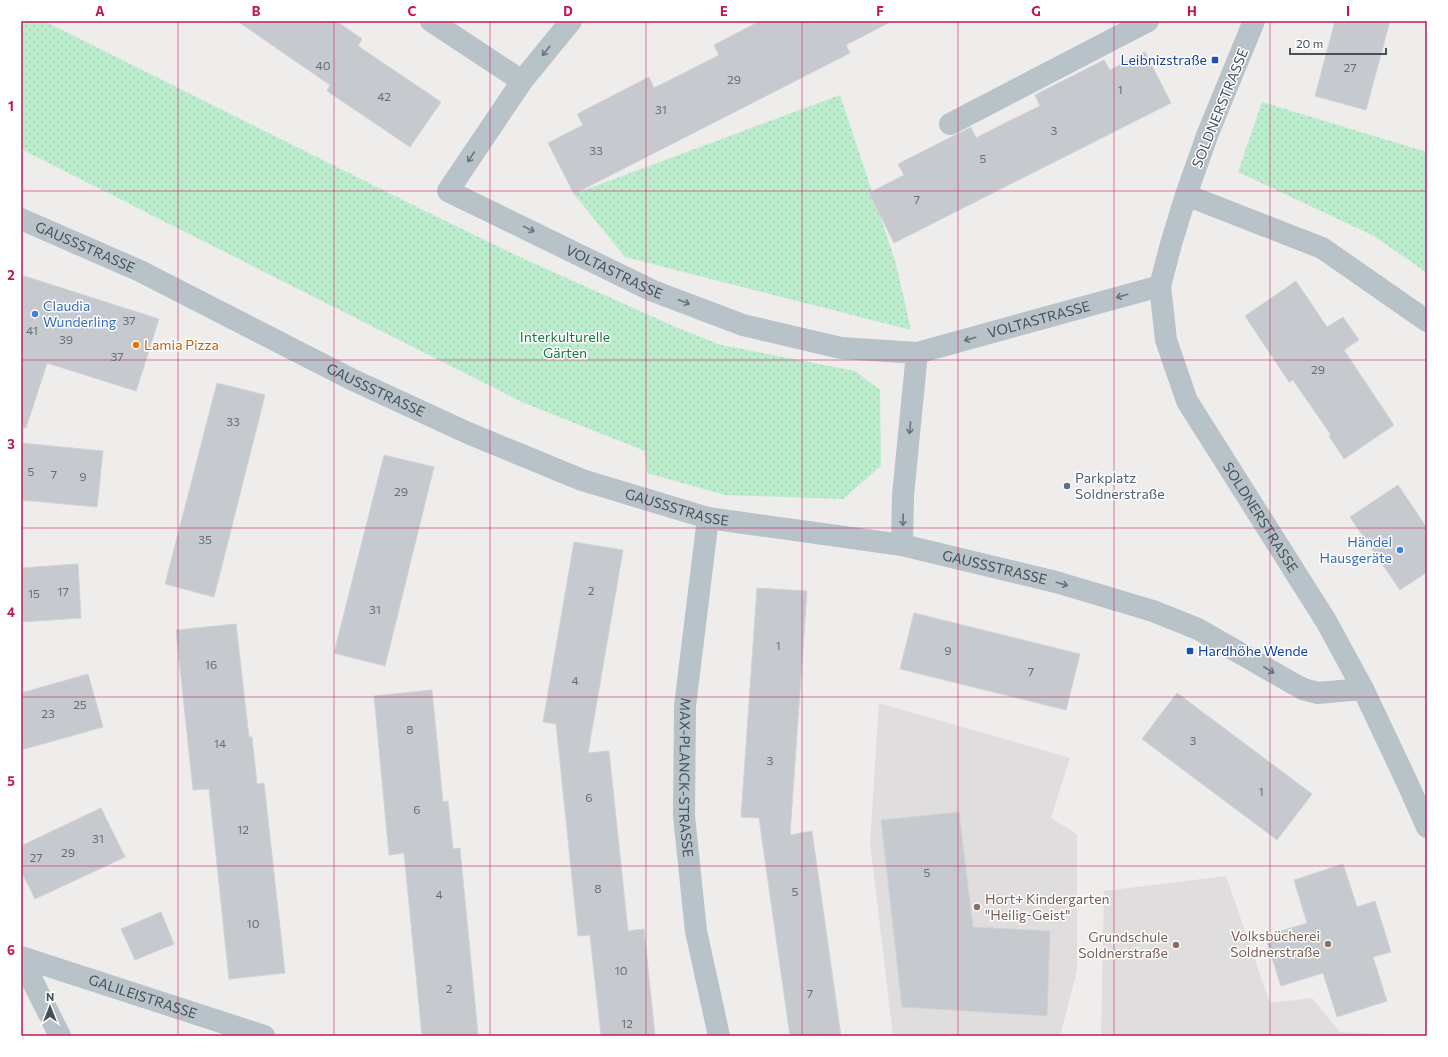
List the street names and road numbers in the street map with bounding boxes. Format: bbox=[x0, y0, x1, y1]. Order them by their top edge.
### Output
street label: SOLDNERSTRASSE bbox=[1188, 46, 1251, 170]
street label: GAUSSSTRASSE bbox=[33, 217, 138, 276]
street label: VOLTASTRASSE bbox=[563, 241, 665, 302]
street label: VOLTASTRASSE bbox=[985, 297, 1092, 341]
street label: GAUSSSTRASSE bbox=[324, 359, 428, 420]
street label: SOLDNERSTRASSE bbox=[1220, 459, 1302, 575]
street label: GAUSSSTRASSE bbox=[623, 484, 730, 529]
street label: GAUSSSTRASSE bbox=[941, 546, 1049, 588]
street label: MAX-PLANCK-STRASSE bbox=[676, 697, 697, 858]
street label: GALILEISTRASSE bbox=[87, 971, 199, 1022]

